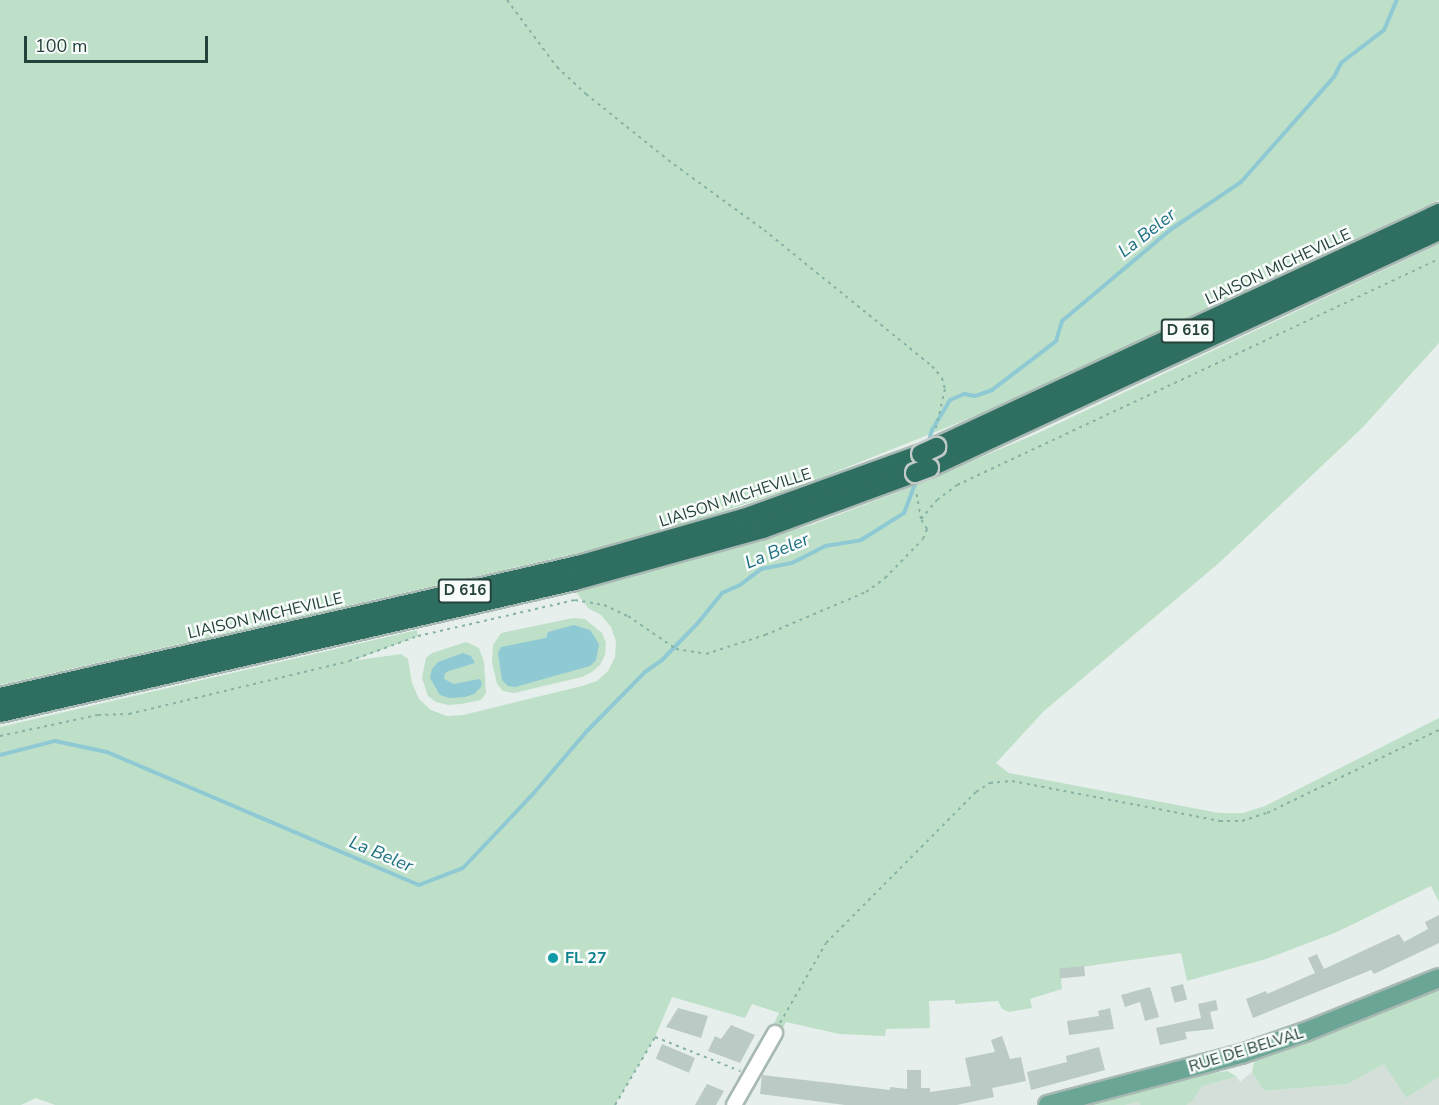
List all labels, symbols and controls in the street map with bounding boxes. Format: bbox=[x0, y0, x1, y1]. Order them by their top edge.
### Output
scale bar bbox=[27, 24, 212, 62]
text: 100 m bbox=[35, 34, 87, 58]
water label: La Beler bbox=[1114, 204, 1180, 262]
street label: LIAISON MICHEVILLE bbox=[1202, 225, 1354, 309]
road number: D 616 bbox=[1160, 319, 1216, 343]
street label: LIAISON MICHEVILLE bbox=[657, 464, 813, 532]
water label: La Beler bbox=[742, 528, 812, 574]
road number: D 616 bbox=[436, 579, 494, 603]
street label: LIAISON MICHEVILLE bbox=[186, 589, 344, 643]
water label: La Beler bbox=[346, 831, 416, 877]
place label: FL 27 bbox=[565, 948, 607, 968]
marker: FL 27 bbox=[546, 951, 560, 965]
street label: RUE DE BELVAL bbox=[1186, 1023, 1306, 1077]

